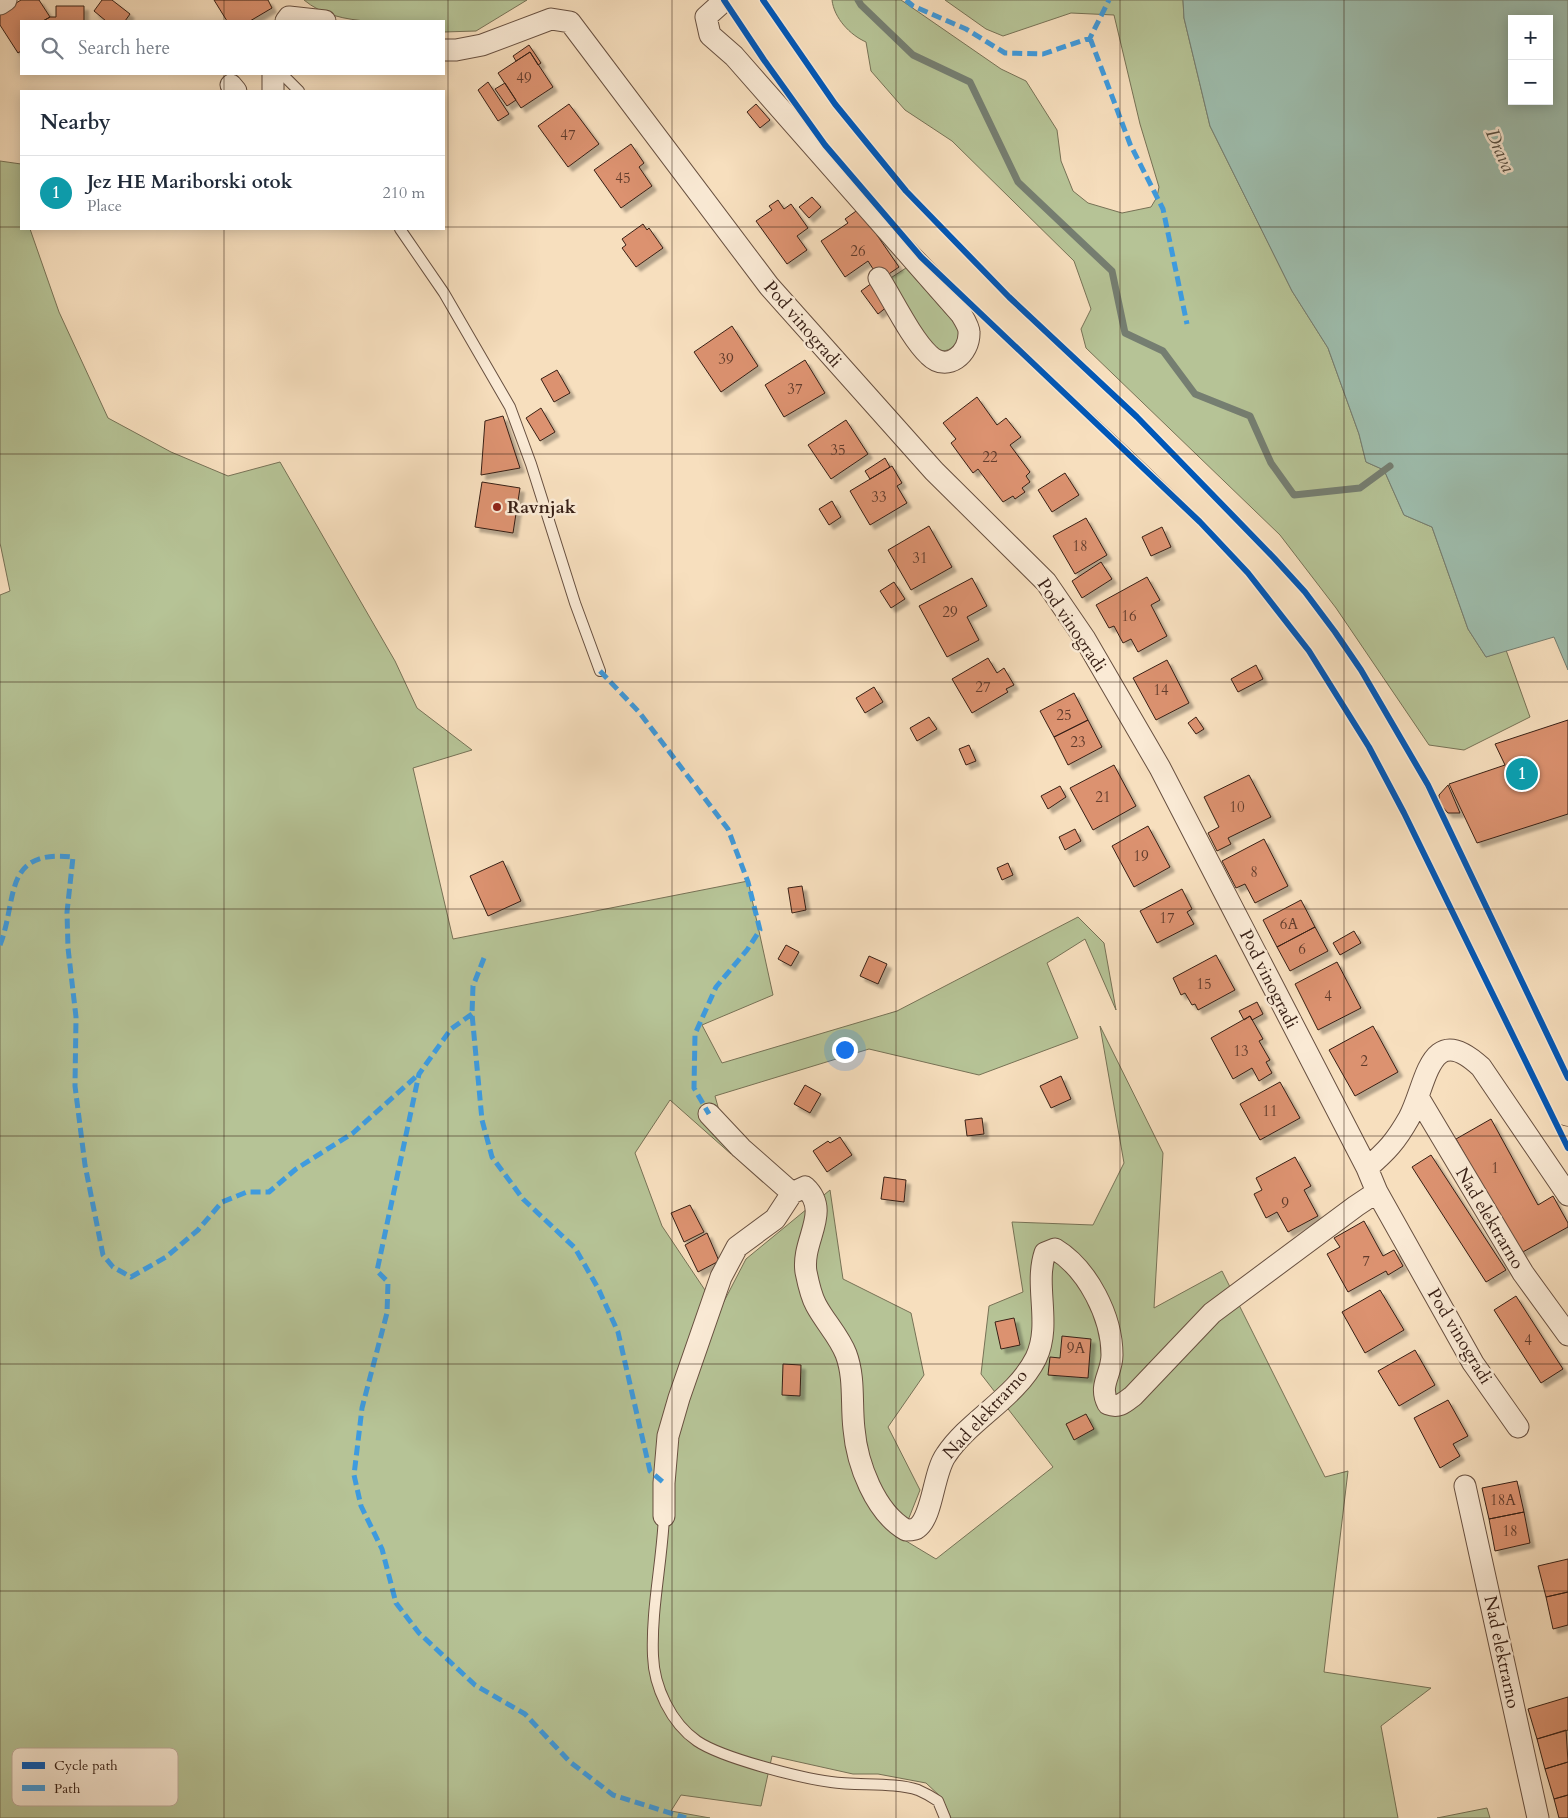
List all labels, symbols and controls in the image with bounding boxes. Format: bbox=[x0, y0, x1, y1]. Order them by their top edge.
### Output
map controls bbox=[1508, 15, 1553, 105]
button: + bbox=[1508, 15, 1553, 60]
search box bbox=[20, 20, 445, 75]
icon: search bbox=[38, 34, 66, 62]
text: Search here bbox=[78, 35, 170, 61]
button: − bbox=[1508, 60, 1553, 105]
house number: 49 bbox=[516, 68, 532, 88]
text: Nearby bbox=[40, 108, 111, 137]
water label: Drava bbox=[1479, 124, 1521, 177]
house number: 47 bbox=[560, 125, 576, 145]
house number: 45 bbox=[615, 168, 631, 188]
text: Jez HE Mariborski otok bbox=[87, 169, 293, 195]
text: 1 bbox=[52, 182, 60, 204]
text: 210 m bbox=[383, 182, 425, 204]
text: Place bbox=[87, 195, 122, 217]
house number: 26 bbox=[850, 241, 866, 261]
street label: Pod vinogradi bbox=[758, 275, 847, 373]
house number: 39 bbox=[718, 349, 734, 369]
house number: 37 bbox=[787, 379, 803, 399]
house number: 35 bbox=[830, 440, 846, 460]
house number: 22 bbox=[982, 447, 998, 467]
house number: 33 bbox=[871, 487, 887, 507]
place label: Ravnjak bbox=[507, 495, 577, 520]
marker: Ravnjak bbox=[491, 501, 503, 513]
house number: 18 bbox=[1072, 536, 1088, 556]
house number: 31 bbox=[912, 548, 928, 568]
street label: Pod vinogradi bbox=[1031, 574, 1112, 677]
house number: 29 bbox=[942, 602, 958, 622]
house number: 16 bbox=[1121, 606, 1137, 626]
house number: 27 bbox=[975, 677, 991, 697]
house number: 14 bbox=[1153, 680, 1169, 700]
house number: 25 bbox=[1056, 705, 1072, 725]
house number: 23 bbox=[1070, 732, 1086, 752]
pin: 1 bbox=[1506, 755, 1538, 793]
house number: 21 bbox=[1095, 787, 1111, 807]
house number: 10 bbox=[1229, 797, 1245, 817]
house number: 19 bbox=[1133, 846, 1149, 866]
house number: 8 bbox=[1250, 862, 1258, 882]
house number: 17 bbox=[1159, 908, 1175, 928]
house number: 6A bbox=[1280, 914, 1299, 934]
street label: Pod vinogradi bbox=[1233, 925, 1304, 1033]
house number: 6 bbox=[1298, 939, 1306, 959]
house number: 15 bbox=[1196, 974, 1212, 994]
house number: 4 bbox=[1324, 986, 1332, 1006]
your location bbox=[832, 1037, 858, 1063]
house number: 13 bbox=[1233, 1041, 1249, 1061]
house number: 2 bbox=[1360, 1051, 1368, 1071]
house number: 11 bbox=[1262, 1101, 1278, 1121]
house number: 1 bbox=[1491, 1158, 1499, 1178]
street label: Nad elektrarno bbox=[1449, 1163, 1530, 1274]
house number: 9 bbox=[1281, 1193, 1289, 1213]
house number: 7 bbox=[1362, 1251, 1370, 1271]
street label: Pod vinogradi bbox=[1421, 1284, 1498, 1389]
house number: 4 bbox=[1524, 1330, 1532, 1350]
house number: 9A bbox=[1067, 1338, 1086, 1358]
street label: Nad elektrarno bbox=[937, 1364, 1034, 1465]
house number: 18A bbox=[1490, 1490, 1516, 1510]
house number: 18 bbox=[1502, 1521, 1518, 1541]
street label: Nad elektrarno bbox=[1477, 1593, 1526, 1711]
legend bbox=[12, 1748, 178, 1806]
text: Cycle path bbox=[54, 1756, 118, 1775]
text: Path bbox=[54, 1779, 81, 1798]

